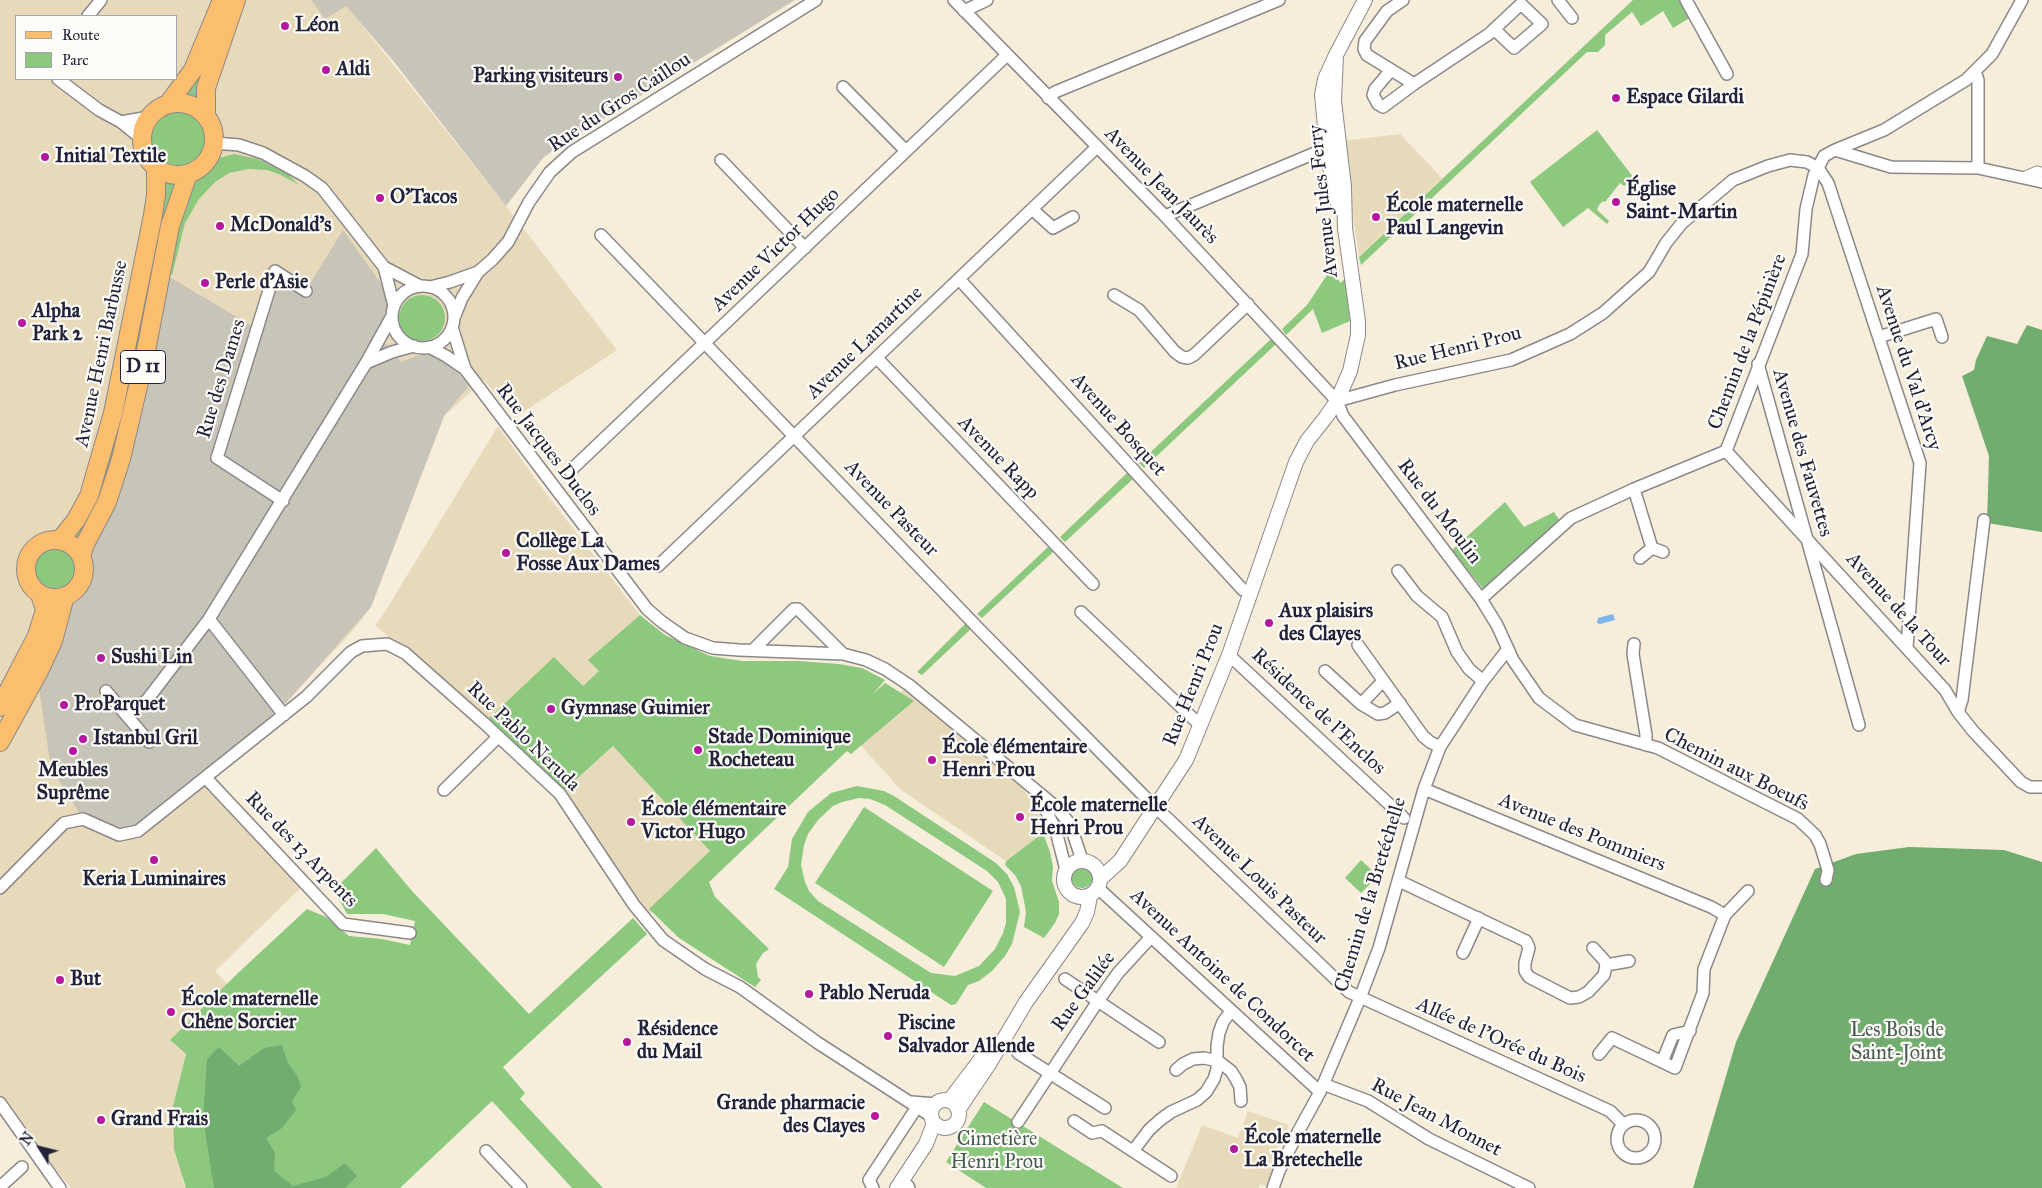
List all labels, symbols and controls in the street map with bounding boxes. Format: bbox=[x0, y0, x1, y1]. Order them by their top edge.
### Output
place label: Léon bbox=[295, 14, 339, 38]
legend bbox=[15, 15, 178, 80]
marker: Léon bbox=[279, 20, 291, 32]
text: Route bbox=[62, 26, 100, 44]
street label: Rue du Gros Caillou bbox=[544, 48, 696, 158]
text: Parc bbox=[62, 51, 89, 69]
place label: Aldi bbox=[336, 58, 370, 82]
marker: Aldi bbox=[320, 64, 332, 76]
place label: Parking visiteurs bbox=[473, 65, 608, 89]
marker: Parking visiteurs bbox=[612, 71, 624, 83]
place label: Espace Gilardi bbox=[1626, 86, 1744, 110]
marker: Espace Gilardi bbox=[1610, 92, 1622, 104]
street label: Avenue Jean Jaurès bbox=[1099, 122, 1223, 250]
street label: Avenue Jules Ferry bbox=[1304, 124, 1344, 278]
place label: Initial Textile bbox=[55, 145, 166, 169]
marker: Initial Textile bbox=[39, 151, 51, 163]
place label: Église Saint-Martin bbox=[1626, 178, 1737, 225]
street label: Avenue Victor Hugo bbox=[707, 183, 845, 317]
place label: O'Tacos bbox=[390, 186, 457, 210]
marker: O'Tacos bbox=[374, 192, 386, 204]
place label: École maternelle Paul Langevin bbox=[1386, 194, 1523, 241]
marker: Église Saint-Martin bbox=[1610, 196, 1622, 208]
marker: École maternelle Paul Langevin bbox=[1370, 211, 1382, 223]
place label: McDonald's bbox=[230, 214, 332, 238]
marker: McDonald's bbox=[214, 220, 226, 232]
street label: Chemin de la Pépinière bbox=[1703, 251, 1793, 433]
street label: Avenue Henri Barbusse bbox=[70, 258, 134, 450]
place label: Perle d'Asie bbox=[215, 271, 308, 295]
marker: Perle d'Asie bbox=[199, 277, 211, 289]
street label: Avenue Lamartine bbox=[802, 282, 928, 404]
street label: Avenue du Val d'Arcy bbox=[1870, 282, 1946, 454]
place label: Alpha Park 2 bbox=[32, 300, 82, 347]
street label: Rue des Dames bbox=[192, 316, 252, 442]
marker: Alpha Park 2 bbox=[16, 317, 28, 329]
street label: Rue Henri Prou bbox=[1392, 322, 1524, 376]
road number: D 11 bbox=[120, 351, 166, 384]
street label: Avenue des Fauvettes bbox=[1767, 366, 1837, 540]
street label: Avenue Bosquet bbox=[1065, 368, 1171, 482]
street label: Rue Jacques Duclos bbox=[490, 379, 606, 521]
street label: Avenue Rapp bbox=[952, 411, 1044, 505]
street label: Rue du Moulin bbox=[1392, 455, 1486, 569]
street label: Avenue Pasteur bbox=[839, 456, 943, 562]
place label: Collège La Fosse Aux Dames bbox=[516, 530, 660, 577]
marker: Collège La Fosse Aux Dames bbox=[500, 547, 512, 559]
street label: Avenue de la Tour bbox=[1840, 548, 1956, 672]
place label: Aux plaisirs des Clayes bbox=[1279, 600, 1373, 647]
marker: Aux plaisirs des Clayes bbox=[1263, 617, 1275, 629]
street label: Rue Henri Prou bbox=[1158, 620, 1230, 750]
street label: Résidence de l'Enclos bbox=[1246, 644, 1390, 780]
place label: Sushi Lin bbox=[111, 646, 192, 670]
marker: Sushi Lin bbox=[95, 652, 107, 664]
street label: Rue Pablo Neruda bbox=[461, 677, 585, 797]
place label: ProParquet bbox=[74, 693, 165, 717]
place label: Gymnase Guimier bbox=[561, 697, 710, 721]
marker: ProParquet bbox=[58, 699, 70, 711]
marker: Gymnase Guimier bbox=[545, 703, 557, 715]
street label: Chemin aux Boeufs bbox=[1660, 723, 1812, 817]
place label: Stade Dominique Rocheteau bbox=[708, 726, 851, 773]
place label: Istanbul Gril bbox=[93, 727, 198, 751]
marker: Istanbul Gril bbox=[77, 733, 89, 745]
place label: École élémentaire Henri Prou bbox=[942, 736, 1087, 783]
marker: Stade Dominique Rocheteau bbox=[692, 744, 704, 756]
marker: Meubles Suprême bbox=[67, 745, 79, 757]
marker: École élémentaire Henri Prou bbox=[926, 754, 938, 766]
place label: Meubles Suprême bbox=[37, 759, 109, 806]
street label: Rue des 13 Arpents bbox=[240, 787, 362, 913]
street label: Avenue des Pommiers bbox=[1495, 789, 1669, 877]
place label: École maternelle Henri Prou bbox=[1030, 794, 1167, 841]
street label: Chemin de la Bretéchelle bbox=[1330, 795, 1412, 995]
place label: École élémentaire Victor Hugo bbox=[641, 798, 786, 845]
street label: Avenue Louis Pasteur bbox=[1187, 810, 1331, 950]
marker: École maternelle Henri Prou bbox=[1014, 811, 1026, 823]
marker: École élémentaire Victor Hugo bbox=[625, 816, 637, 828]
marker: Keria Luminaires bbox=[148, 854, 160, 866]
place label: Keria Luminaires bbox=[82, 868, 226, 892]
street label: Avenue Antoine de Condorcet bbox=[1125, 884, 1319, 1068]
street label: Rue Galilée bbox=[1047, 947, 1121, 1037]
place label: But bbox=[70, 968, 101, 992]
marker: But bbox=[54, 974, 66, 986]
place label: Pablo Neruda bbox=[819, 982, 930, 1006]
place label: École maternelle Chêne Sorcier bbox=[181, 988, 318, 1035]
marker: Pablo Neruda bbox=[803, 988, 815, 1000]
street label: Allée de l'Orée du Bois bbox=[1412, 993, 1590, 1089]
marker: École maternelle Chêne Sorcier bbox=[165, 1006, 177, 1018]
place label: Piscine Salvador Allende bbox=[898, 1012, 1035, 1059]
place label: Résidence du Mail bbox=[637, 1018, 718, 1065]
park label: Les Bois de Saint-Joint bbox=[1850, 1019, 1944, 1066]
marker: Piscine Salvador Allende bbox=[882, 1030, 894, 1042]
marker: Résidence du Mail bbox=[621, 1036, 633, 1048]
street label: Rue Jean Monnet bbox=[1367, 1073, 1505, 1163]
place label: Grande pharmacie des Clayes bbox=[717, 1092, 865, 1139]
place label: Grand Frais bbox=[111, 1108, 208, 1132]
marker: Grande pharmacie des Clayes bbox=[869, 1110, 881, 1122]
marker: Grand Frais bbox=[95, 1114, 107, 1126]
north arrow bbox=[15, 1123, 65, 1173]
place label: École maternelle La Bretechelle bbox=[1244, 1126, 1381, 1173]
park label: Cimetière Henri Prou bbox=[950, 1128, 1044, 1175]
text: N bbox=[17, 1129, 38, 1149]
marker: École maternelle La Bretechelle bbox=[1228, 1143, 1240, 1155]

